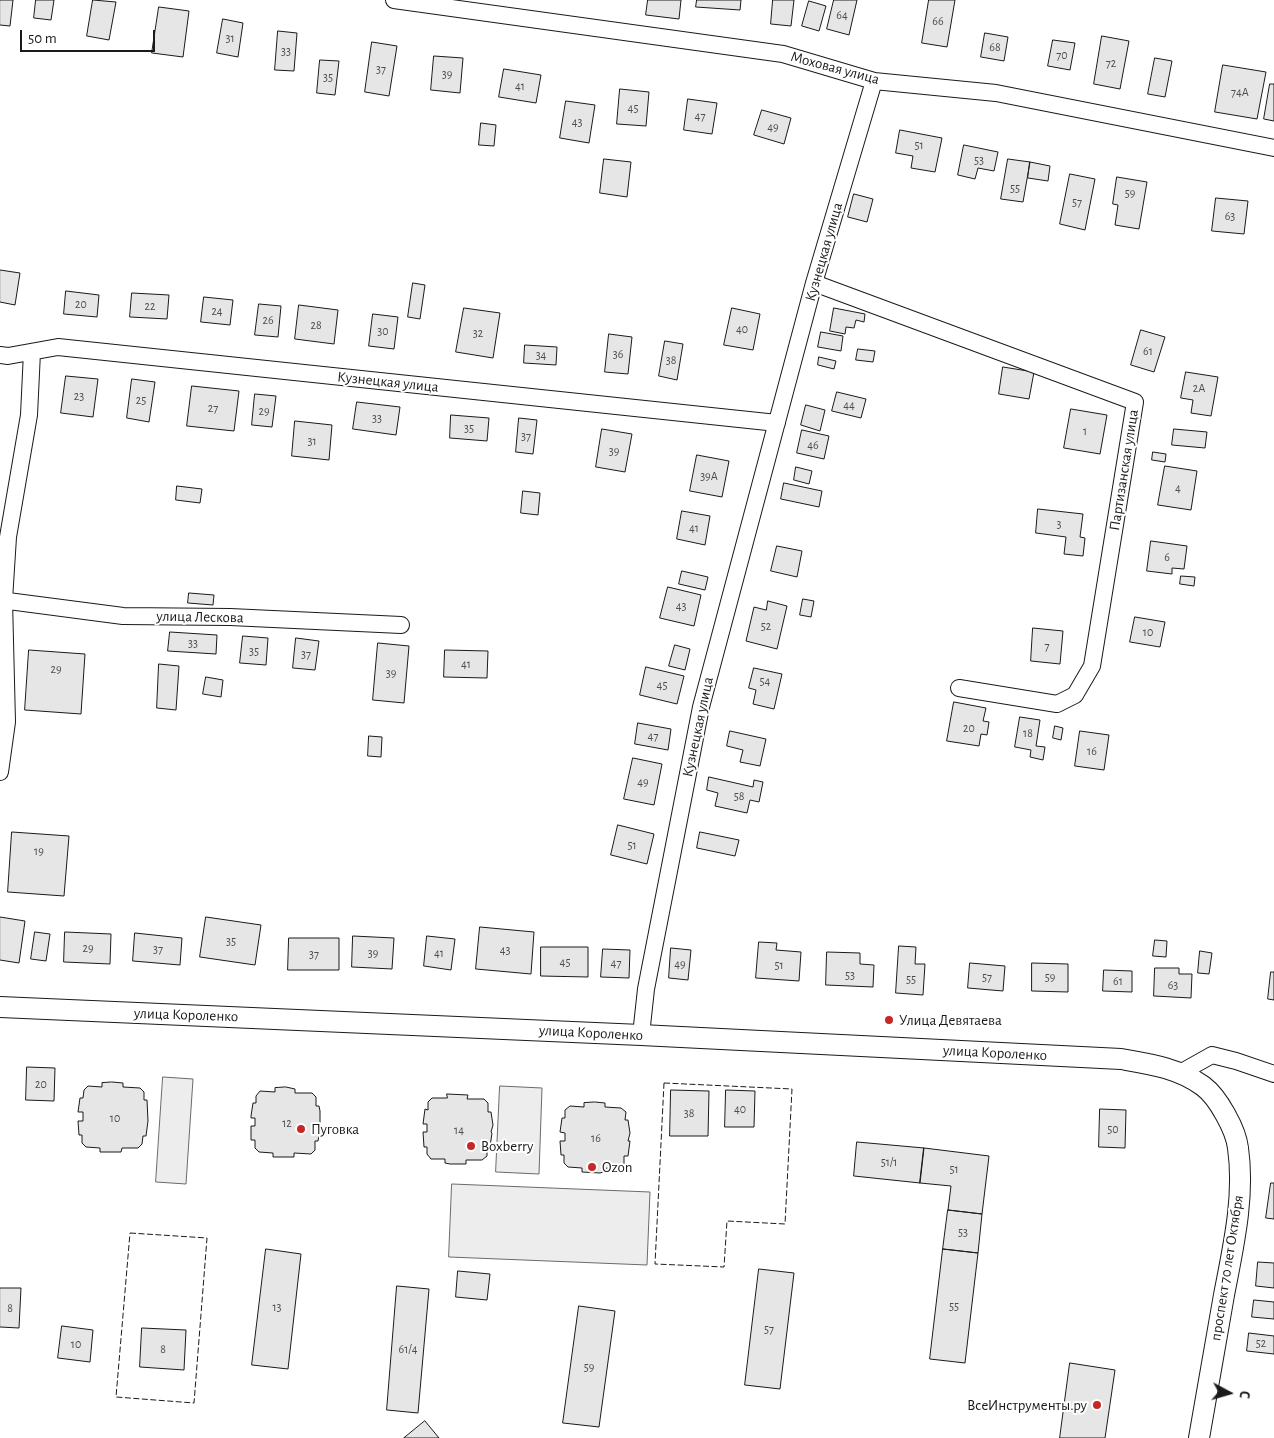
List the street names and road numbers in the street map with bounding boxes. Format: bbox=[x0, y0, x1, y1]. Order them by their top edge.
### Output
street label: Моховая улица bbox=[789, 47, 881, 89]
street label: Кузнецкая улица bbox=[801, 201, 847, 303]
street label: Кузнецкая улица bbox=[336, 368, 440, 396]
street label: Партизанская улица bbox=[1106, 408, 1142, 532]
street label: улица Лескова bbox=[156, 607, 244, 627]
street label: Кузнецкая улица bbox=[679, 675, 717, 779]
street label: улица Короленко bbox=[134, 1004, 238, 1026]
street label: улица Короленко bbox=[538, 1021, 644, 1045]
street label: улица Короленко bbox=[942, 1041, 1048, 1065]
street label: проспект 70 лет Октября bbox=[1207, 1194, 1247, 1342]

